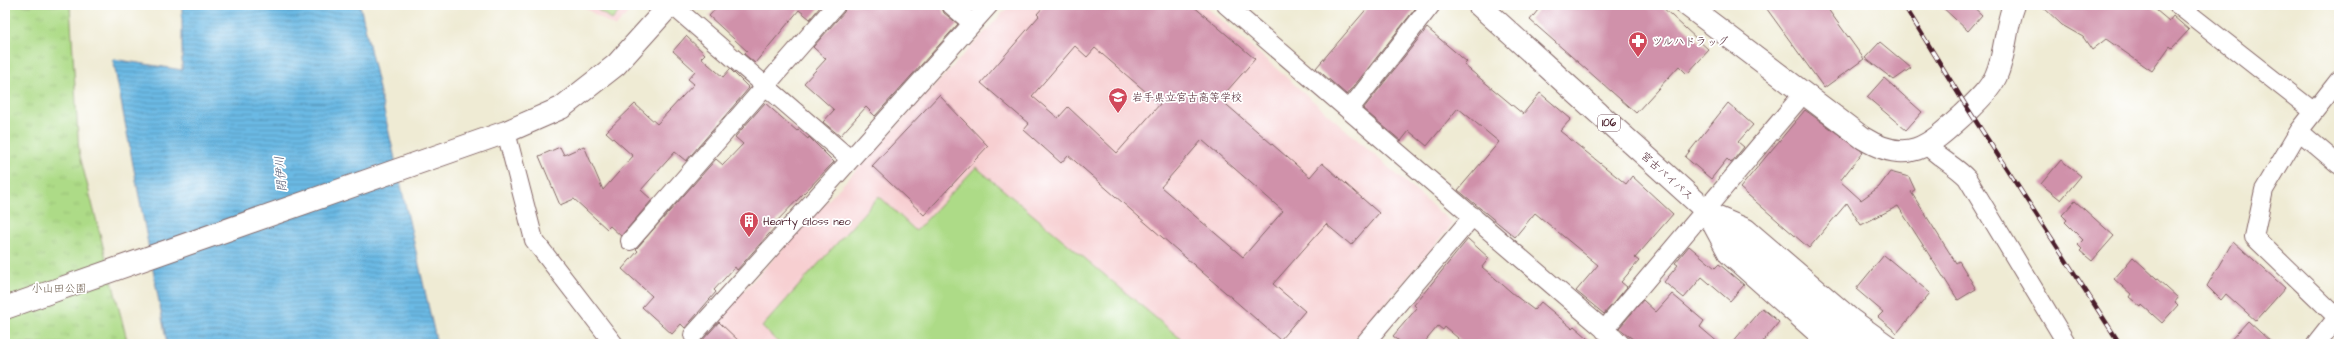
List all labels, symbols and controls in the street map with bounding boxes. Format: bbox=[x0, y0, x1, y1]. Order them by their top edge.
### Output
pharmacy icon: ツルハドラッグ bbox=[1627, 30, 1649, 58]
place label: ツルハドラッグ bbox=[1652, 34, 1729, 49]
school or university icon: 岩手県立宮古高等学校 bbox=[1107, 86, 1129, 114]
place label: 岩手県立宮古高等学校 bbox=[1132, 90, 1242, 105]
road number: 106 bbox=[1598, 115, 1620, 131]
street label: 宮古バイパス bbox=[1638, 148, 1696, 204]
water label: 閉伊川 bbox=[271, 155, 291, 193]
building icon: Hearty Gloss neo bbox=[738, 210, 760, 238]
place label: Hearty Gloss neo bbox=[763, 214, 852, 230]
park label: 小山田公園 bbox=[32, 281, 87, 296]

